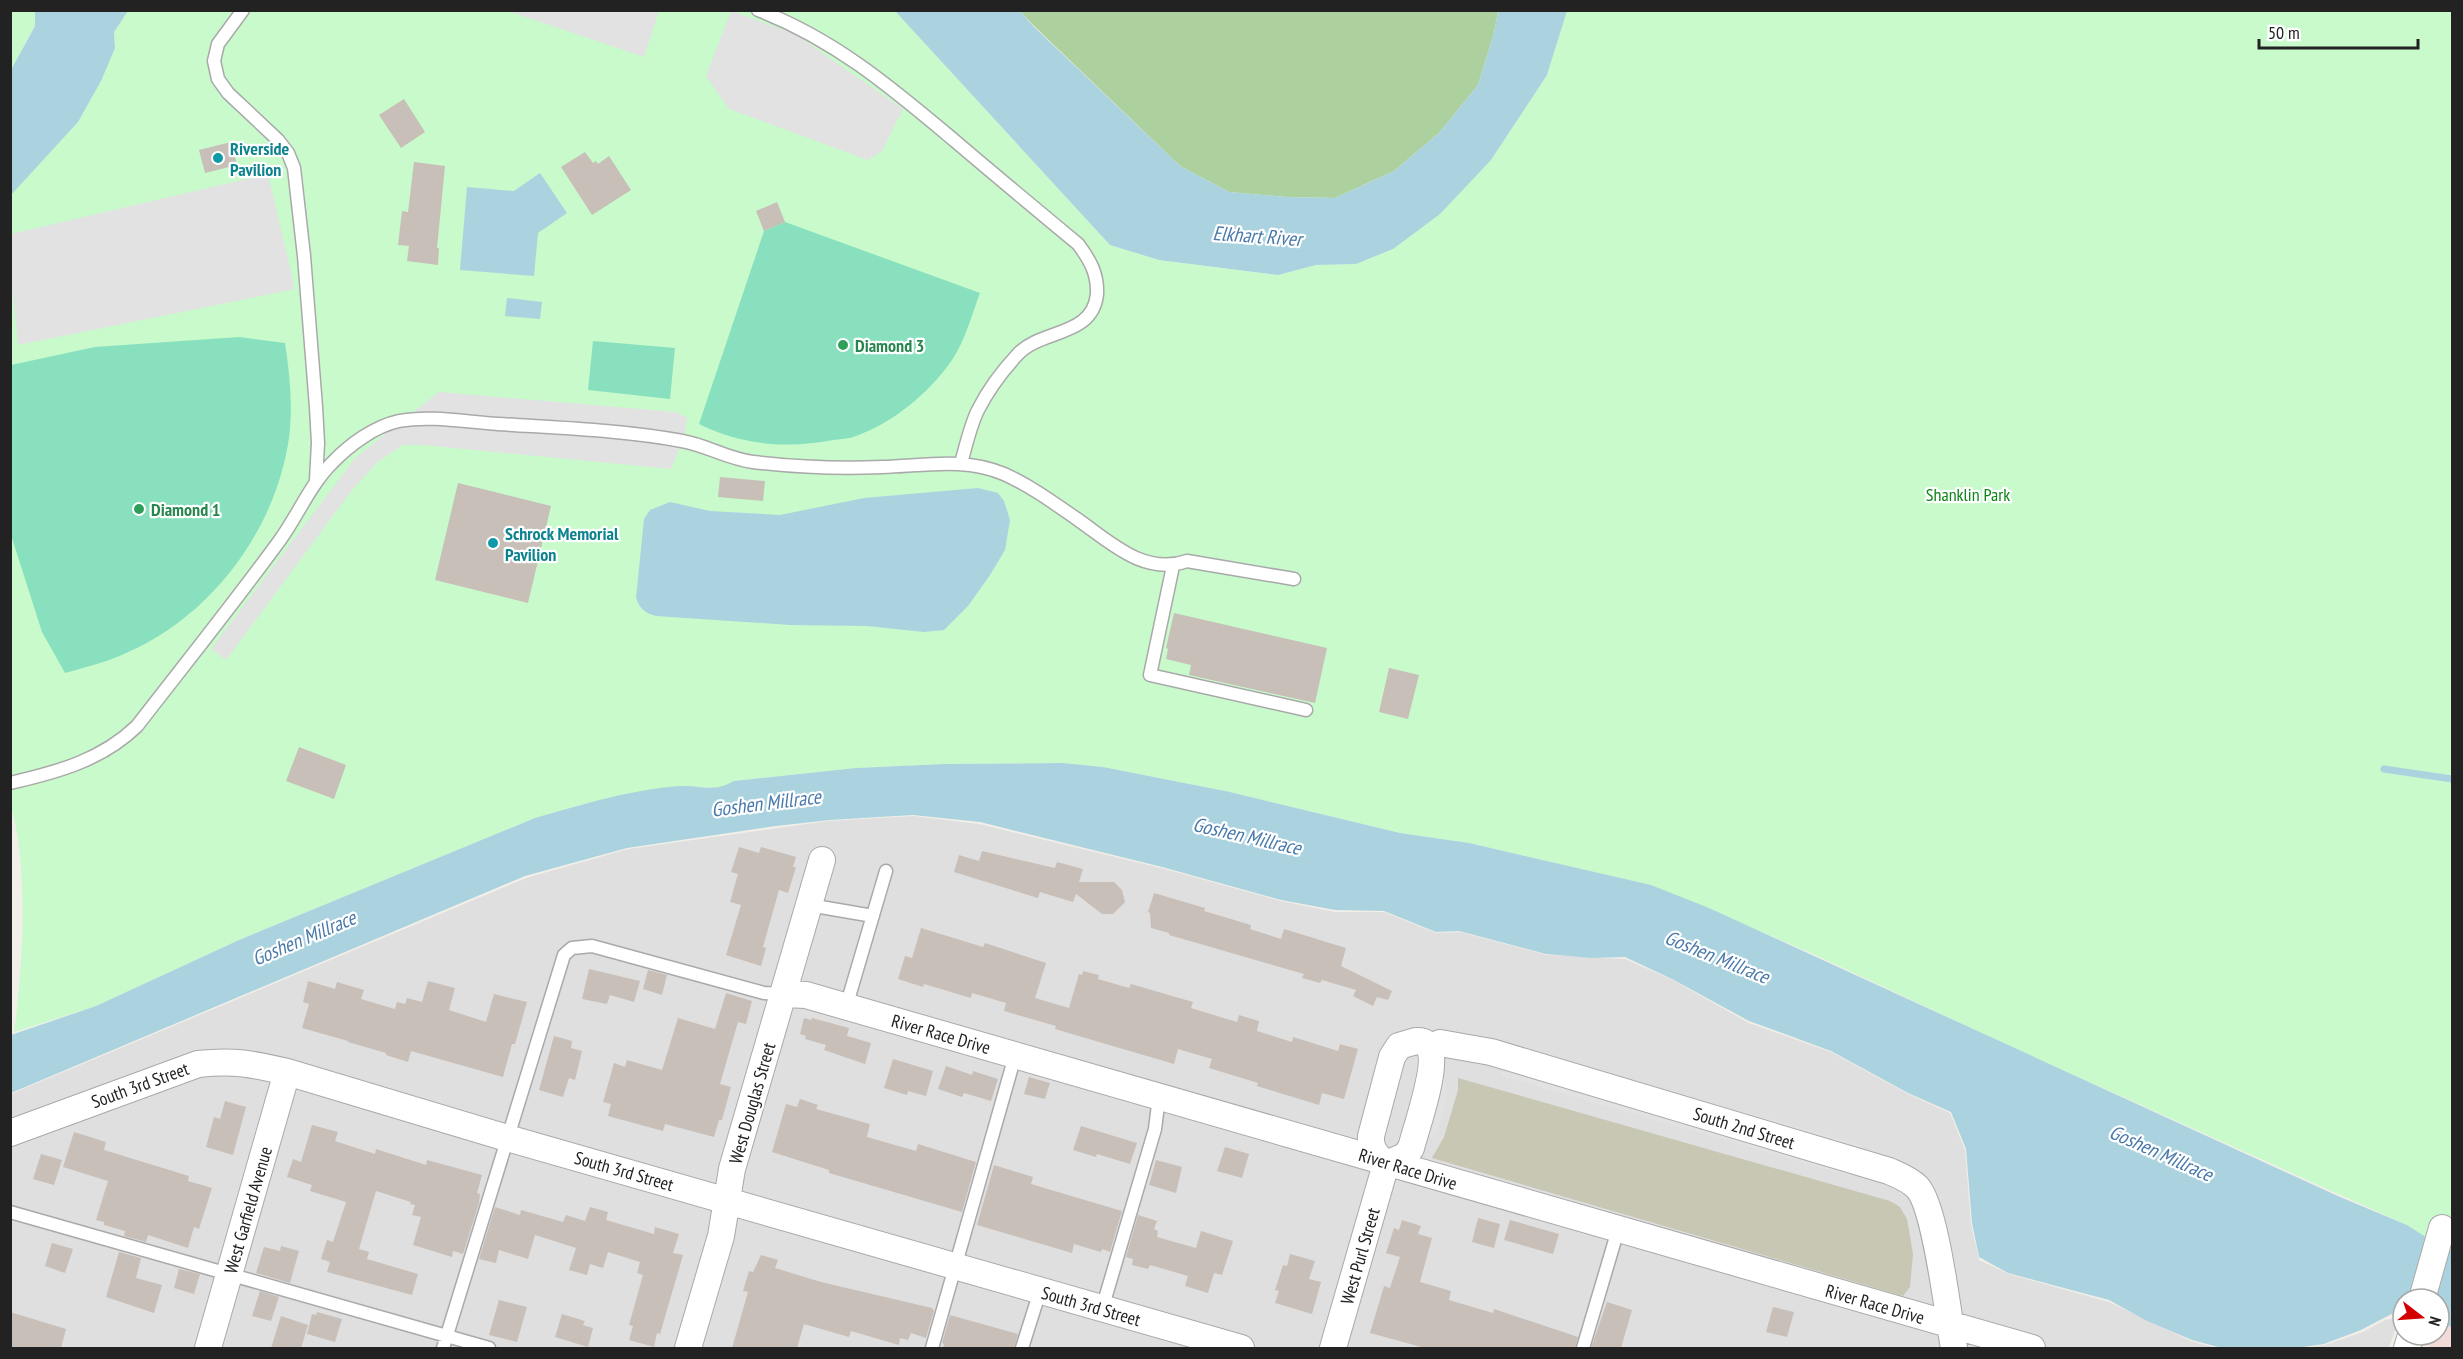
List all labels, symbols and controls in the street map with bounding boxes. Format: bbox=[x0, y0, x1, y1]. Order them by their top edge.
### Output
scale bar bbox=[2259, 12, 2418, 50]
text: 50 m bbox=[2268, 21, 2300, 44]
place label: Riverside Pavilion bbox=[230, 137, 290, 181]
marker: Riverside Pavilion bbox=[211, 151, 225, 165]
water label: Elkhart River bbox=[1212, 220, 1305, 252]
place label: Diamond 3 bbox=[855, 334, 924, 357]
marker: Diamond 3 bbox=[836, 338, 850, 352]
park label: Shanklin Park bbox=[1926, 483, 2010, 506]
place label: Diamond 1 bbox=[151, 498, 220, 521]
marker: Diamond 1 bbox=[132, 502, 146, 516]
place label: Schrock Memorial Pavilion bbox=[505, 522, 619, 566]
marker: Schrock Memorial Pavilion bbox=[486, 536, 500, 550]
water label: Goshen Millrace bbox=[710, 783, 824, 823]
water label: Goshen Millrace bbox=[1190, 811, 1305, 861]
water label: Goshen Millrace bbox=[248, 904, 361, 972]
water label: Goshen Millrace bbox=[1661, 924, 1775, 990]
street label: River Race Drive bbox=[889, 1009, 993, 1059]
street label: West Douglas Street bbox=[724, 1040, 780, 1166]
street label: South 3rd Street bbox=[88, 1057, 192, 1113]
street label: South 2nd Street bbox=[1690, 1102, 1798, 1154]
water label: Goshen Millrace bbox=[2105, 1119, 2218, 1188]
street label: River Race Drive bbox=[1356, 1143, 1460, 1195]
street label: West Garfield Avenue bbox=[219, 1144, 277, 1276]
street label: South 3rd Street bbox=[572, 1146, 676, 1196]
street label: West Purl Street bbox=[1335, 1205, 1385, 1307]
street label: River Race Drive bbox=[1823, 1279, 1927, 1329]
street label: South 3rd Street bbox=[1039, 1281, 1143, 1331]
north arrow bbox=[2391, 1287, 2451, 1347]
text: N bbox=[2425, 1314, 2446, 1328]

